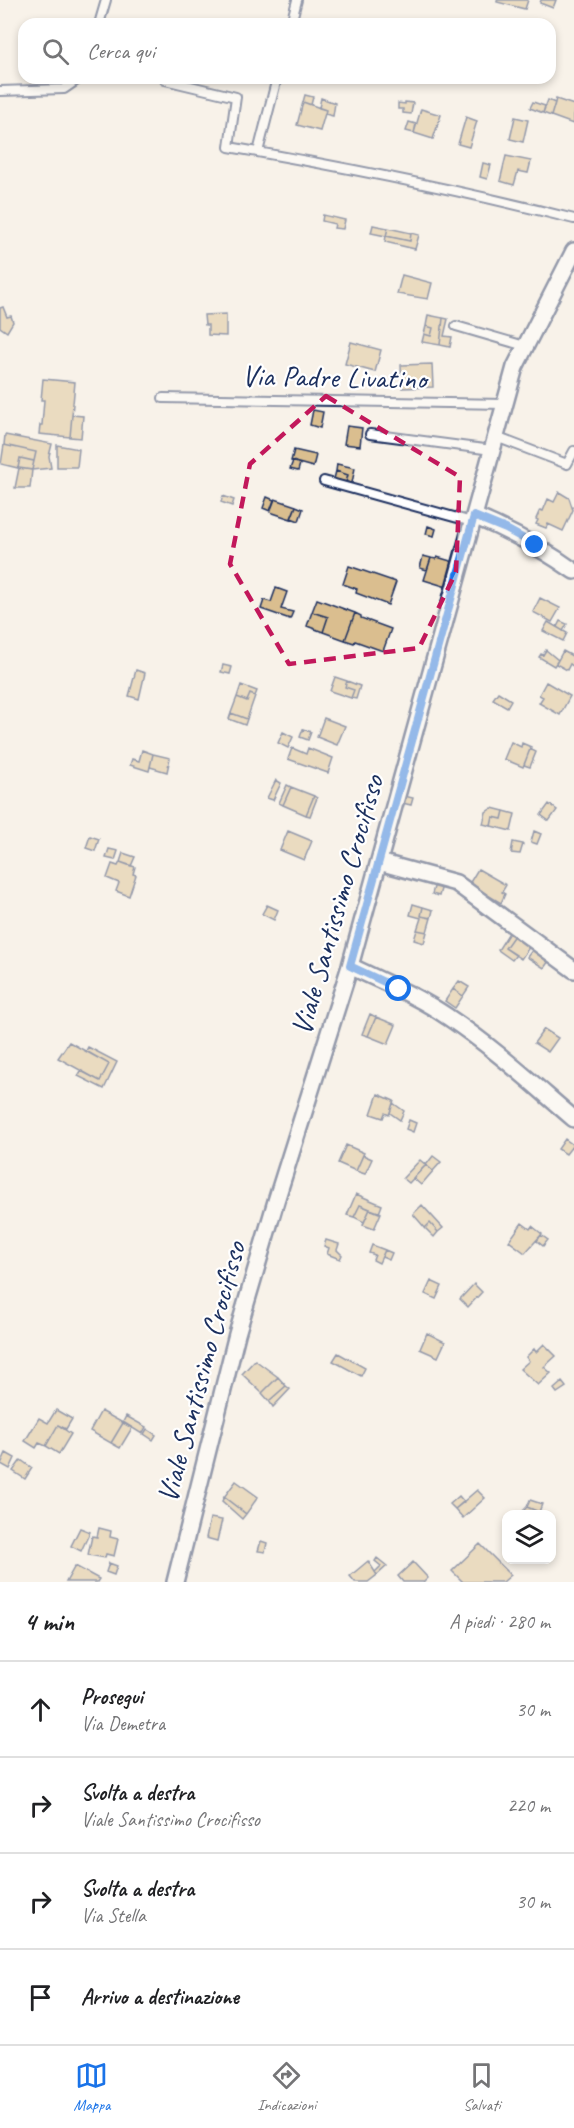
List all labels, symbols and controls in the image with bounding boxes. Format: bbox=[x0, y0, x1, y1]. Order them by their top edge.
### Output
search box bbox=[18, 18, 556, 84]
icon: search bbox=[39, 35, 72, 68]
text: Cerca qui bbox=[87, 37, 155, 65]
street label: Via Padre Livatino bbox=[241, 356, 430, 398]
route end bbox=[521, 531, 547, 557]
street label: Viale Santissimo Crocifisso bbox=[282, 769, 393, 1039]
route start bbox=[385, 975, 411, 1001]
street label: Viale Santissimo Crocifisso bbox=[148, 1236, 254, 1507]
map controls bbox=[502, 1510, 556, 1564]
button: layers bbox=[502, 1510, 556, 1564]
text: 4 min bbox=[24, 1605, 74, 1638]
text: A piedi · 280 m bbox=[449, 1609, 550, 1634]
text: Prosegui bbox=[81, 1683, 143, 1711]
icon: ahead bbox=[24, 1693, 57, 1726]
text: 30 m bbox=[516, 1697, 550, 1722]
text: Via Demetra bbox=[81, 1711, 165, 1736]
text: Svolta a destra bbox=[81, 1779, 194, 1807]
icon: right bbox=[24, 1789, 57, 1822]
text: 220 m bbox=[507, 1793, 550, 1818]
text: Viale Santissimo Crocifisso bbox=[81, 1807, 260, 1832]
text: Svolta a destra bbox=[81, 1875, 194, 1903]
icon: right bbox=[24, 1885, 57, 1918]
text: 30 m bbox=[516, 1889, 550, 1914]
text: Via Stella bbox=[81, 1903, 146, 1928]
icon: arrive bbox=[24, 1981, 57, 2014]
text: Arrivo a destinazione bbox=[81, 1983, 239, 2011]
tab: Mappa bbox=[73, 2059, 110, 2115]
tab: Indicazioni bbox=[257, 2059, 316, 2115]
tab: Salvati bbox=[463, 2059, 501, 2115]

